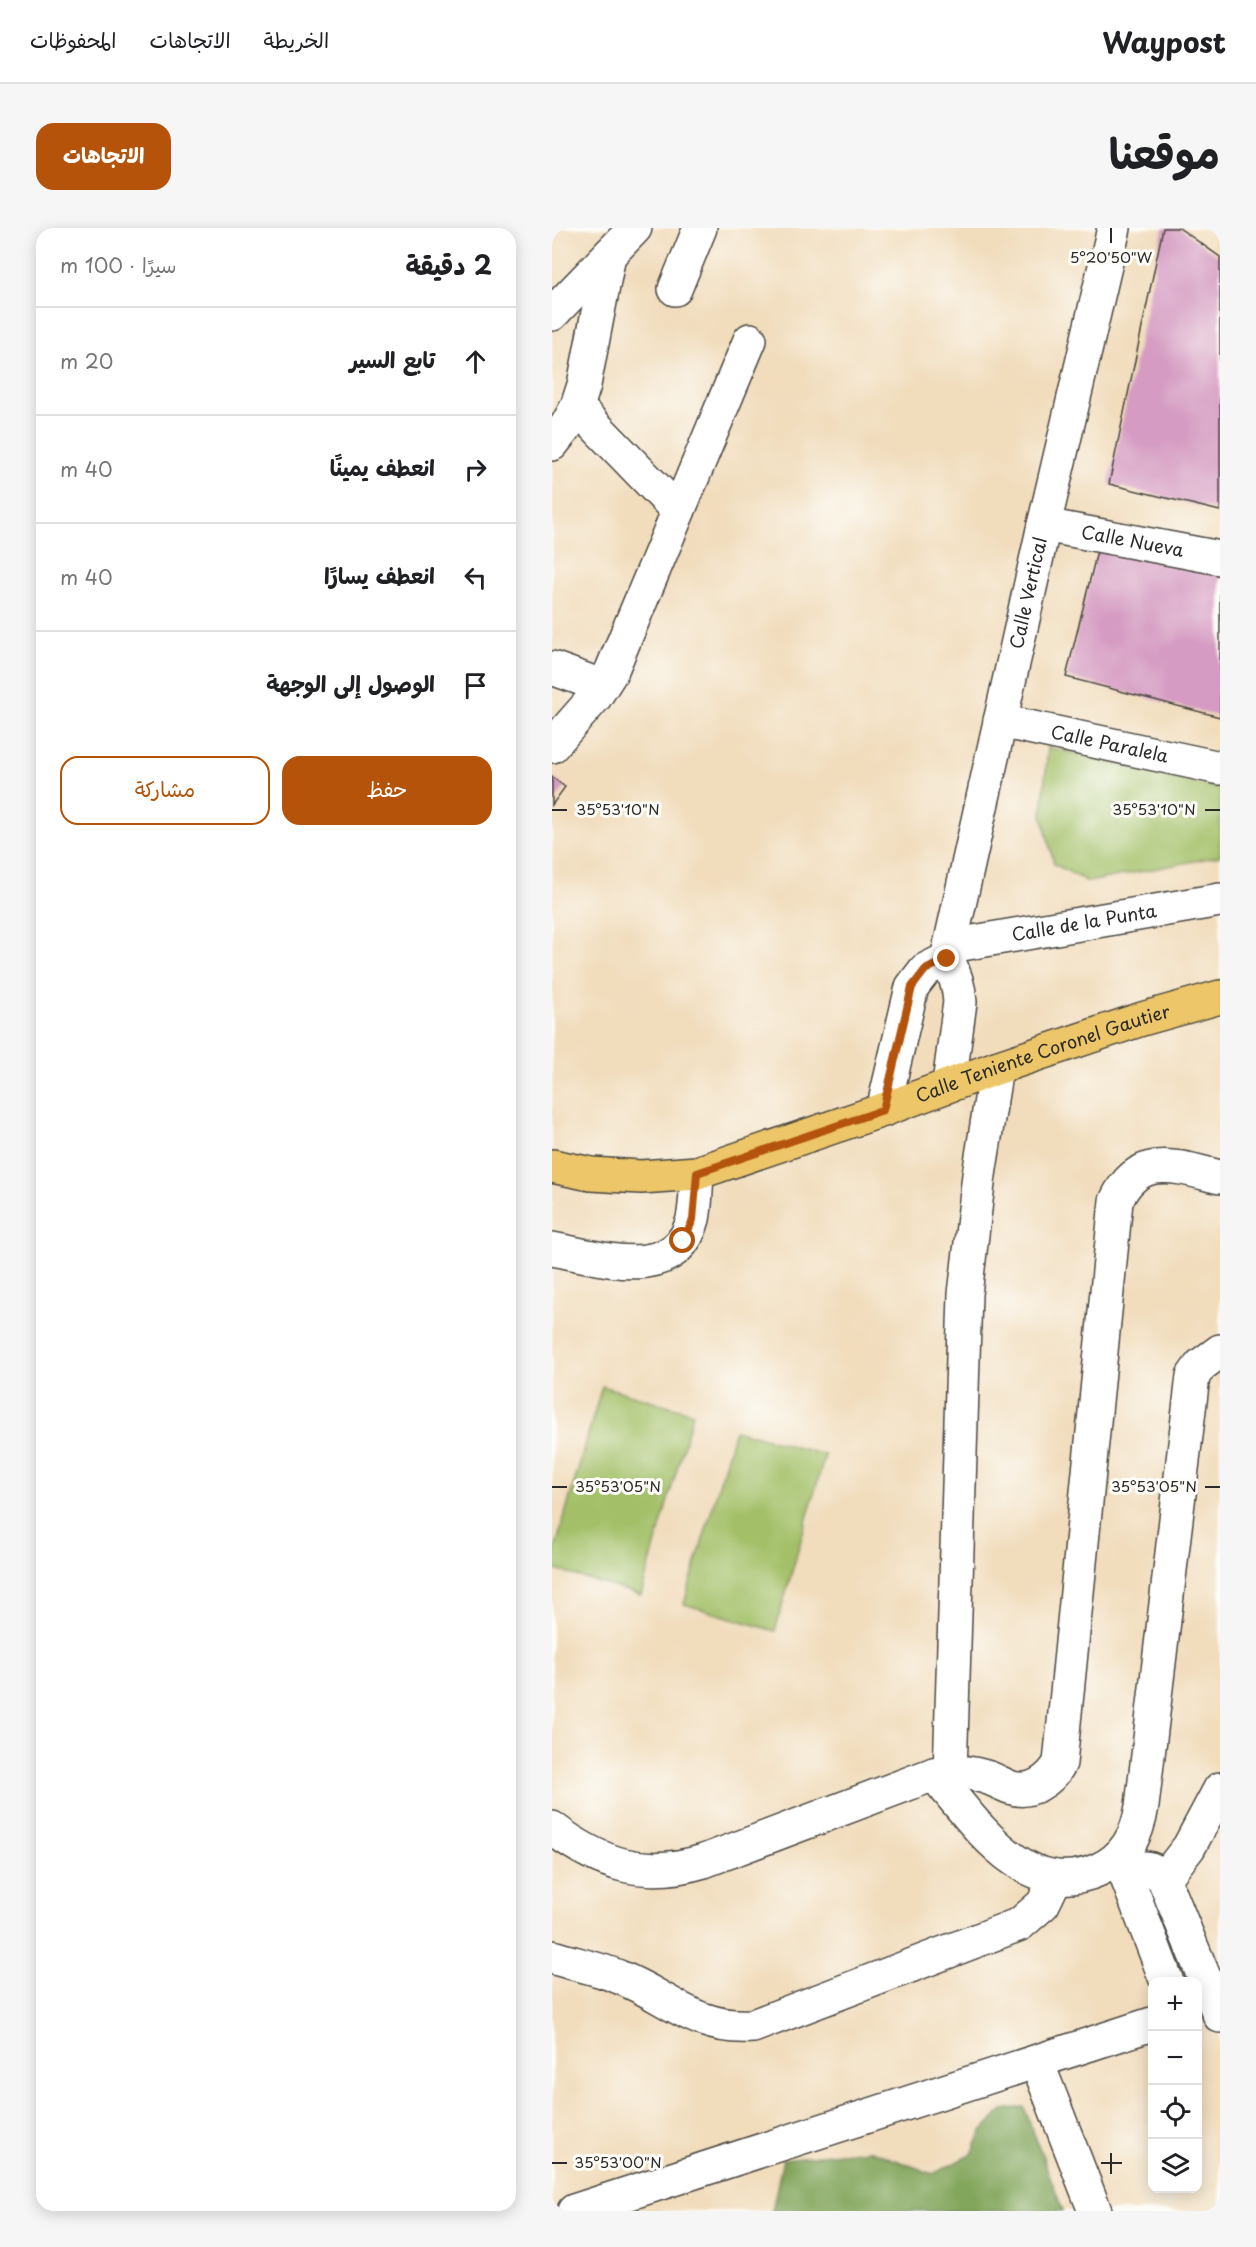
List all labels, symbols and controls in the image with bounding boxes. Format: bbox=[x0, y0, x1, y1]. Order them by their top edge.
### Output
text: Waypost bbox=[1102, 20, 1226, 63]
text: المحفوظات bbox=[30, 23, 116, 55]
text: الاتجاهات bbox=[149, 23, 231, 55]
text: الخريطة bbox=[264, 23, 329, 55]
text: موقعنا bbox=[1109, 120, 1220, 183]
button: الاتجاهات bbox=[36, 123, 171, 190]
text: 2 دقيقة bbox=[405, 245, 492, 284]
text: 5°20'50"W bbox=[1070, 245, 1153, 268]
text: سيرًا · 100 m bbox=[60, 250, 177, 280]
text: تابع السير bbox=[350, 342, 435, 375]
icon: ahead bbox=[459, 345, 492, 378]
text: 20 m bbox=[60, 346, 113, 376]
text: انعطف يمينًا bbox=[330, 450, 435, 483]
icon: right bbox=[459, 453, 492, 486]
text: 40 m bbox=[60, 454, 113, 484]
street label: Calle Nueva bbox=[1079, 517, 1186, 563]
street label: Calle Vertical bbox=[1002, 534, 1053, 651]
text: انعطف يسارًا bbox=[324, 558, 435, 591]
icon: left bbox=[459, 561, 492, 594]
text: 40 m bbox=[60, 562, 113, 592]
text: الوصول إلى الوجهة bbox=[266, 666, 435, 699]
icon: arrive bbox=[459, 669, 492, 702]
street label: Calle Paralela bbox=[1048, 717, 1172, 769]
button: مشاركة bbox=[60, 756, 270, 825]
button: حفظ bbox=[282, 756, 492, 825]
text: 35°53'10"N bbox=[576, 797, 660, 820]
text: 35°53'10"N bbox=[1112, 797, 1196, 820]
street label: Calle de la Punta bbox=[1009, 896, 1159, 947]
route end bbox=[933, 945, 959, 971]
street label: Calle Teniente Coronel Gautier bbox=[912, 997, 1174, 1109]
route start bbox=[669, 1227, 695, 1253]
text: 35°53'05"N bbox=[575, 1474, 661, 1497]
text: 35°53'05"N bbox=[1111, 1474, 1197, 1497]
map controls bbox=[1148, 1977, 1202, 2193]
button: + bbox=[1148, 1977, 1202, 2031]
button: − bbox=[1148, 2031, 1202, 2085]
button: locate bbox=[1148, 2085, 1202, 2139]
button: layers bbox=[1148, 2139, 1202, 2193]
text: 35°53'00"N bbox=[574, 2150, 662, 2173]

